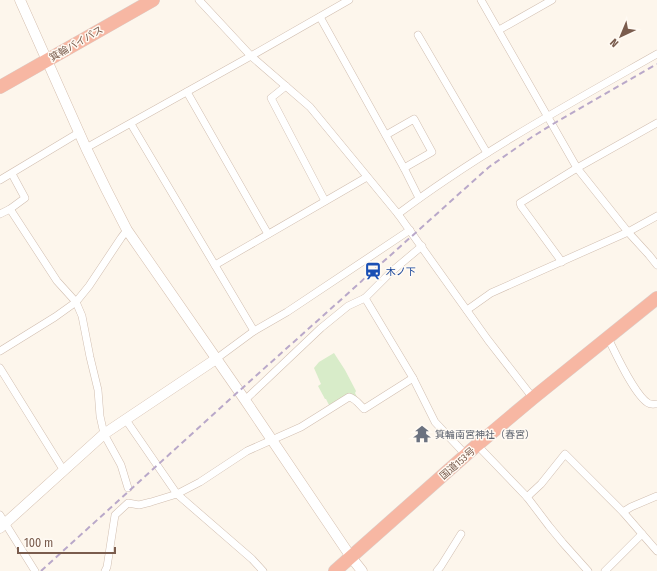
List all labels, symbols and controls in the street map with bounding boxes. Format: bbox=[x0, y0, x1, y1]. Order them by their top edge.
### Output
north arrow bbox=[601, 16, 641, 56]
street label: 箕輪バイパス bbox=[48, 24, 105, 64]
text: N bbox=[608, 36, 621, 50]
station icon: 木ノ下 bbox=[363, 261, 383, 281]
place label: 木ノ下 bbox=[386, 266, 416, 278]
temple icon: 箕輪南宮神社（春宮） bbox=[412, 424, 432, 444]
place label: 箕輪南宮神社（春宮） bbox=[435, 429, 535, 441]
street label: 国道153号 bbox=[438, 445, 478, 482]
scale bar bbox=[18, 529, 115, 555]
text: 100 m bbox=[24, 536, 53, 550]

